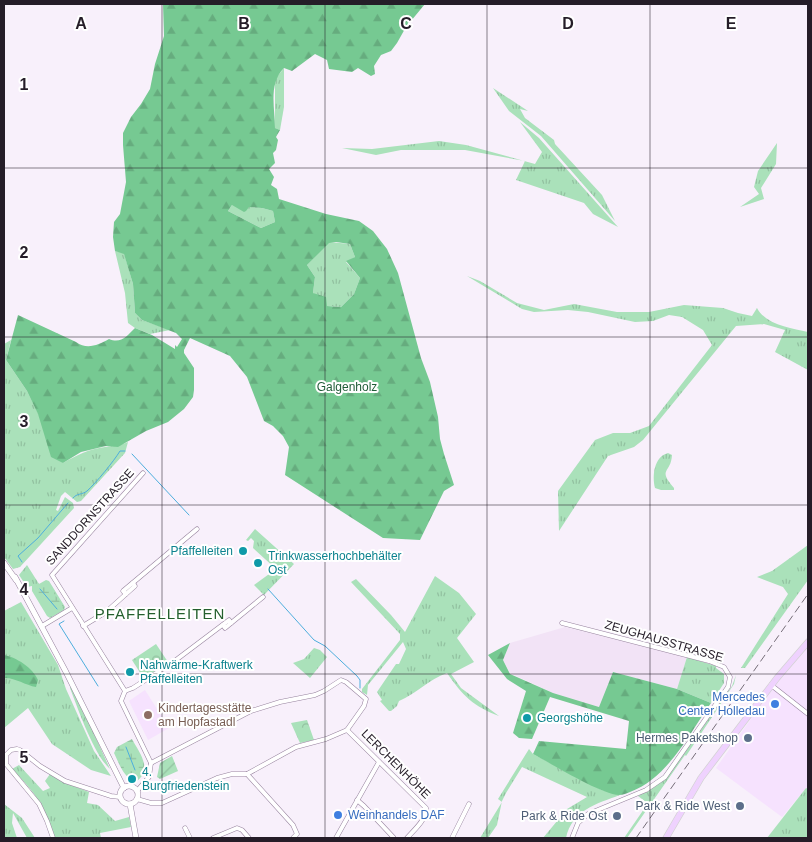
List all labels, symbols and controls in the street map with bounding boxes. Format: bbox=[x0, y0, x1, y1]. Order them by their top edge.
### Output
text: A bbox=[75, 15, 87, 32]
text: B bbox=[238, 15, 250, 32]
text: C bbox=[400, 15, 412, 32]
text: D bbox=[562, 15, 574, 32]
text: E bbox=[726, 15, 737, 32]
text: 1 bbox=[20, 76, 29, 93]
text: 2 bbox=[20, 244, 29, 261]
park label: Galgenholz bbox=[317, 380, 377, 394]
text: 3 bbox=[20, 413, 29, 430]
street label: SANDDORNSTRASSE bbox=[43, 466, 137, 568]
place label: Pfaffelleiten bbox=[171, 544, 233, 558]
marker: Pfaffelleiten bbox=[237, 545, 249, 557]
place label: Trinkwasserhochbehälter Ost bbox=[268, 549, 402, 577]
marker: Trinkwasserhochbehälter Ost bbox=[252, 557, 264, 569]
text: 4 bbox=[20, 581, 29, 598]
district label: PFAFFELLEITEN bbox=[95, 605, 225, 622]
street label: ZEUGHAUSSTRASSE bbox=[603, 617, 725, 665]
place label: Nahwärme-Kraftwerk Pfaffelleiten bbox=[140, 658, 254, 686]
marker: Nahwärme-Kraftwerk Pfaffelleiten bbox=[124, 666, 136, 678]
place label: Mercedes Center Holledau bbox=[678, 690, 765, 718]
marker: Mercedes Center Holledau bbox=[769, 698, 781, 710]
place label: Kindertagesstätte am Hopfastadl bbox=[158, 701, 252, 729]
marker: Kindertagesstätte am Hopfastadl bbox=[142, 709, 154, 721]
place label: Georgshöhe bbox=[537, 711, 603, 725]
marker: Georgshöhe bbox=[521, 712, 533, 724]
street label: LERCHENHÖHE bbox=[359, 727, 433, 801]
place label: Hermes Paketshop bbox=[636, 731, 738, 745]
marker: Hermes Paketshop bbox=[742, 732, 754, 744]
text: 5 bbox=[20, 749, 29, 766]
place label: 4. Burgfriedenstein bbox=[142, 765, 229, 793]
marker: 4. Burgfriedenstein bbox=[126, 773, 138, 785]
place label: Park & Ride West bbox=[636, 799, 731, 813]
marker: Park & Ride West bbox=[734, 800, 746, 812]
place label: Weinhandels DAF bbox=[348, 808, 445, 822]
marker: Weinhandels DAF bbox=[332, 809, 344, 821]
place label: Park & Ride Ost bbox=[521, 809, 608, 823]
marker: Park & Ride Ost bbox=[611, 810, 623, 822]

